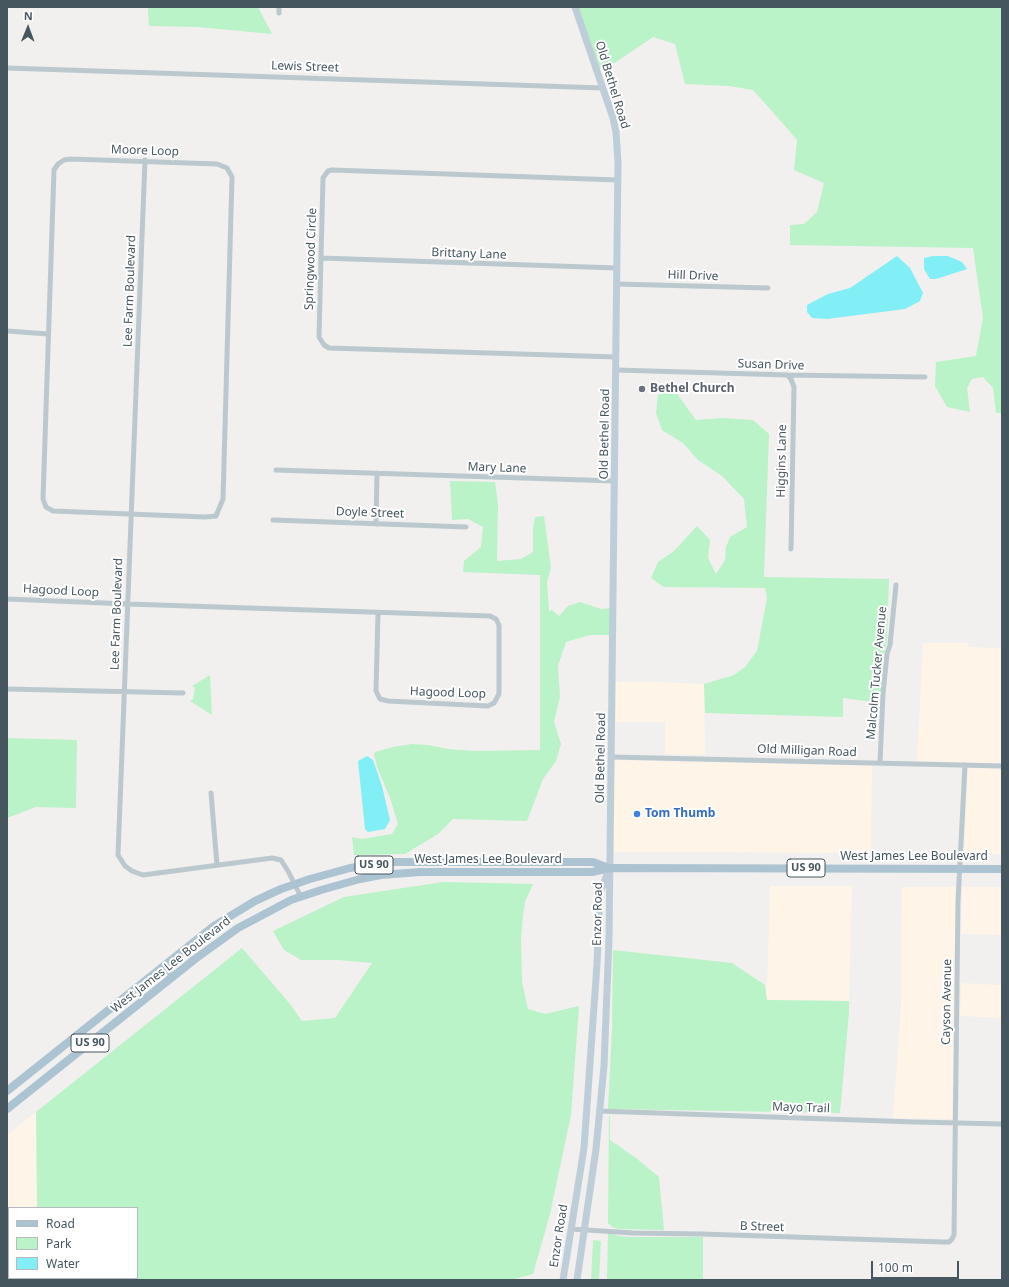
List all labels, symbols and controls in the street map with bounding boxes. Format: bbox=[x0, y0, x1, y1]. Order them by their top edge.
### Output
north arrow bbox=[8, 8, 48, 48]
text: N bbox=[24, 8, 33, 23]
street label: Old Bethel Road bbox=[592, 39, 632, 131]
street label: Lewis Street bbox=[271, 59, 339, 75]
street label: Moore Loop bbox=[111, 143, 179, 159]
street label: Springwood Circle bbox=[302, 208, 320, 310]
street label: Lee Farm Boulevard bbox=[121, 235, 139, 347]
street label: Brittany Lane bbox=[431, 245, 507, 263]
street label: Hill Drive bbox=[667, 268, 719, 284]
street label: Susan Drive bbox=[737, 357, 805, 373]
place label: Bethel Church bbox=[650, 382, 734, 396]
marker: Bethel Church bbox=[637, 384, 647, 394]
street label: Old Bethel Road bbox=[597, 388, 613, 480]
street label: Higgins Lane bbox=[774, 424, 790, 498]
street label: Mary Lane bbox=[467, 460, 527, 476]
street label: Doyle Street bbox=[336, 505, 404, 521]
street label: Lee Farm Boulevard bbox=[108, 558, 126, 670]
street label: Hagood Loop bbox=[23, 582, 99, 600]
street label: Malcolm Tucker Avenue bbox=[864, 606, 890, 740]
street label: Hagood Loop bbox=[410, 684, 486, 702]
street label: Old Bethel Road bbox=[593, 712, 609, 804]
street label: Old Milligan Road bbox=[757, 742, 857, 760]
place label: Tom Thumb bbox=[645, 807, 715, 821]
marker: Tom Thumb bbox=[632, 809, 642, 819]
street label: West James Lee Boulevard bbox=[840, 850, 988, 864]
street label: West James Lee Boulevard bbox=[414, 853, 562, 867]
road number: US 90 bbox=[355, 856, 393, 874]
road number: US 90 bbox=[787, 859, 825, 877]
street label: Enzor Road bbox=[590, 882, 606, 946]
street label: West James Lee Boulevard bbox=[108, 914, 234, 1016]
street label: Cayson Avenue bbox=[939, 959, 955, 1045]
road number: US 90 bbox=[71, 1034, 109, 1052]
street label: Mayo Trail bbox=[772, 1100, 830, 1116]
street label: Enzor Road bbox=[547, 1203, 571, 1269]
legend bbox=[8, 1207, 138, 1279]
text: Road bbox=[46, 1215, 75, 1232]
street label: B Street bbox=[740, 1219, 784, 1235]
text: Park bbox=[46, 1235, 71, 1252]
scale bar bbox=[873, 1253, 961, 1279]
text: Water bbox=[46, 1255, 80, 1272]
text: 100 m bbox=[878, 1259, 913, 1276]

